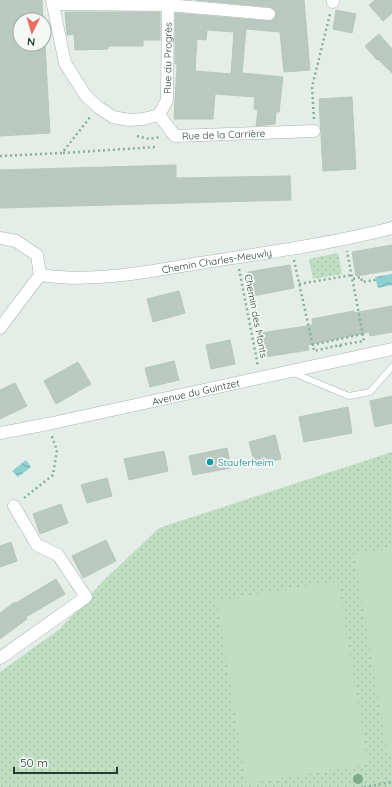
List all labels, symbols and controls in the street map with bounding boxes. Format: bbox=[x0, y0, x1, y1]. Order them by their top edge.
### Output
north arrow bbox=[12, 12, 52, 52]
street label: Rue du Progrès bbox=[161, 22, 174, 94]
text: N bbox=[26, 35, 36, 49]
street label: Rue de la Carrière bbox=[182, 126, 266, 142]
street label: Chemin Charles-Meuwly bbox=[161, 245, 273, 276]
street label: Chemin des Monts bbox=[241, 273, 271, 359]
street label: Avenue du Guintzet bbox=[151, 376, 241, 408]
place label: Stauferheim bbox=[218, 456, 274, 469]
marker: Stauferheim bbox=[205, 457, 215, 467]
scale bar bbox=[14, 749, 117, 775]
text: 50 m bbox=[20, 755, 48, 770]

